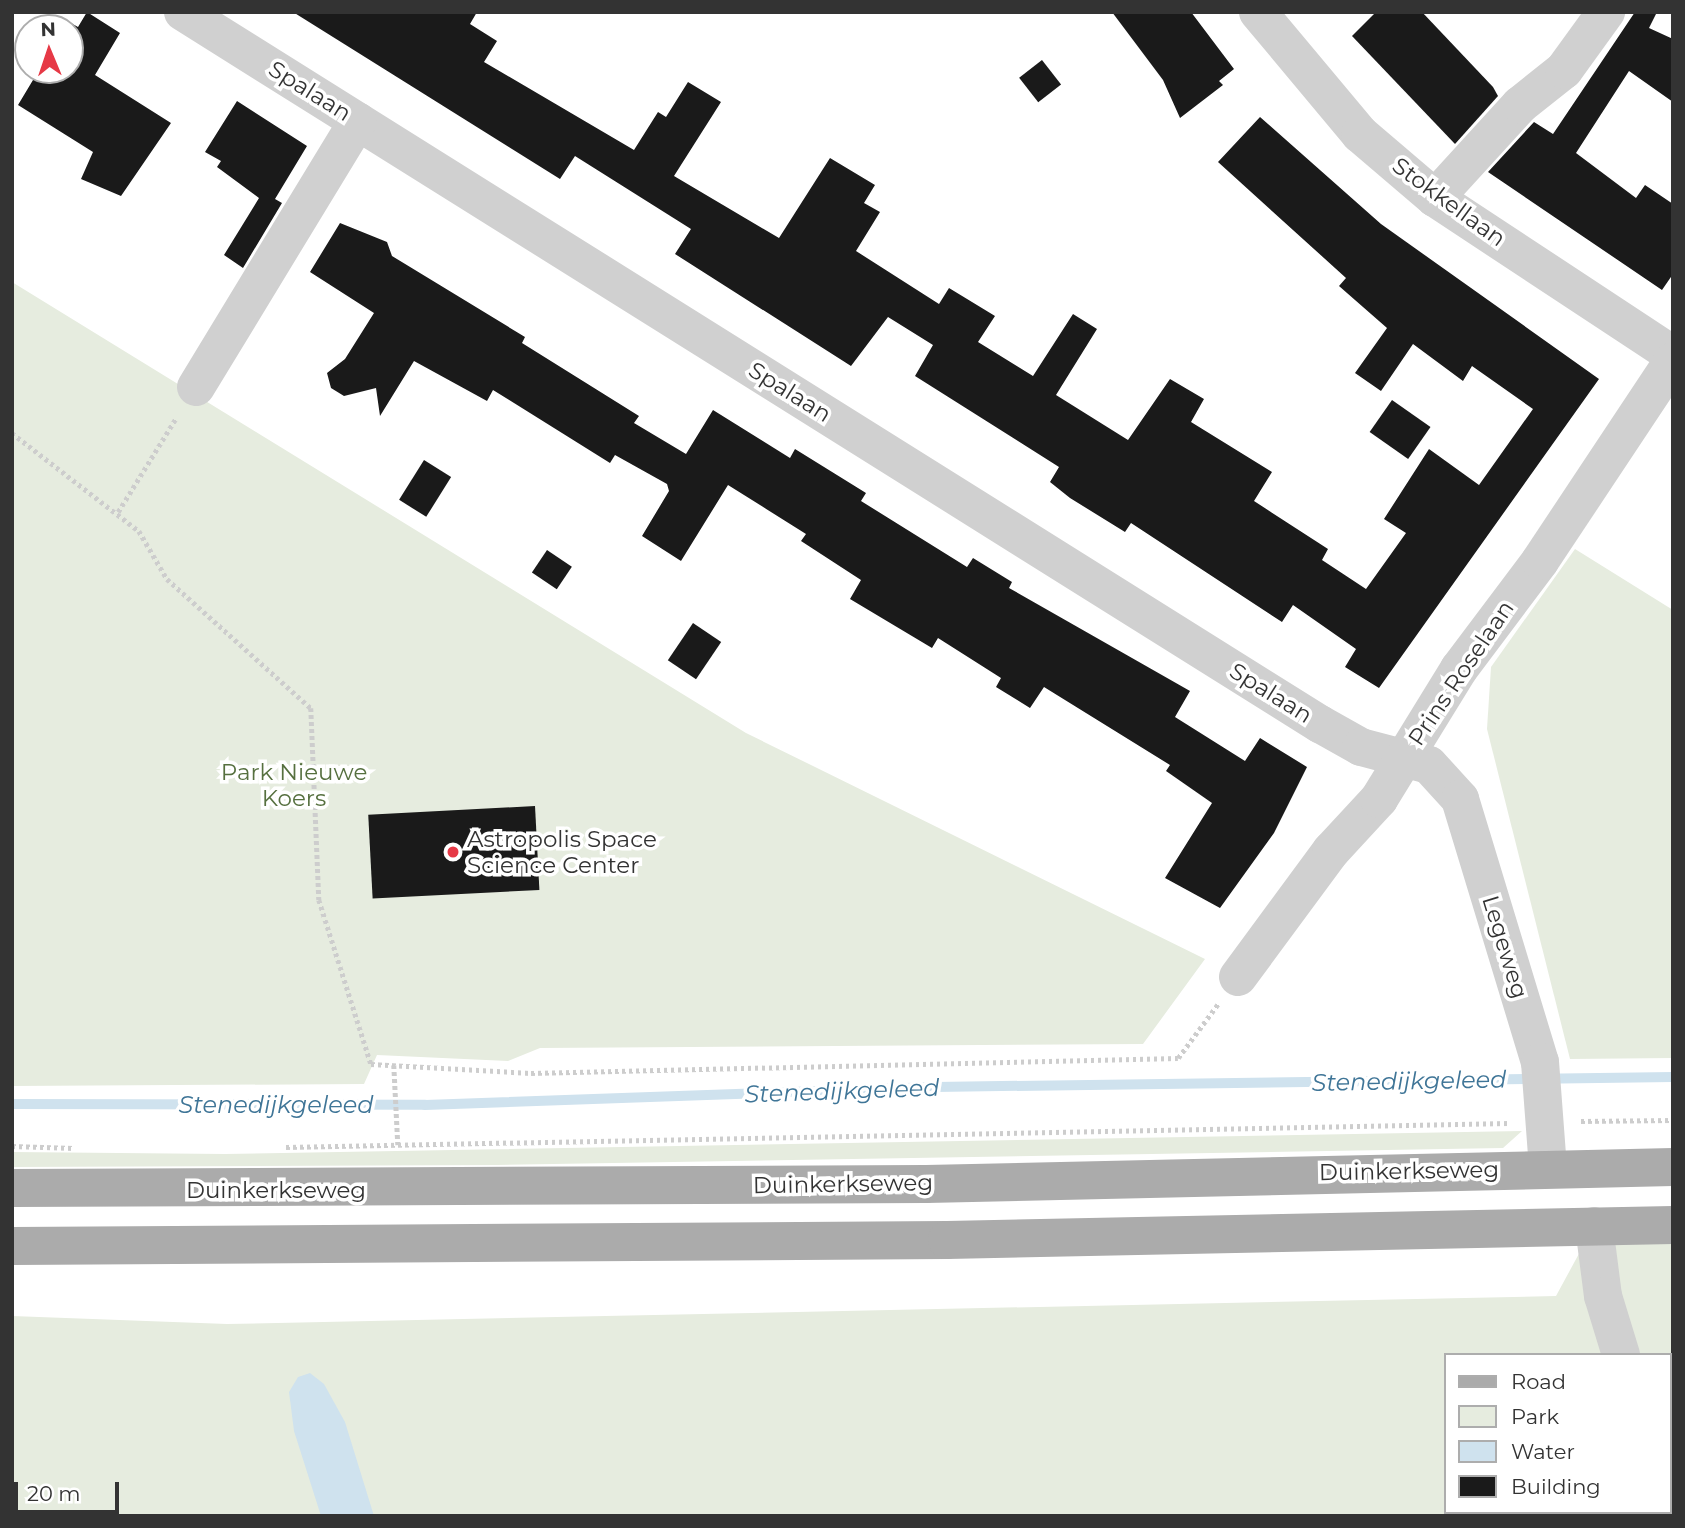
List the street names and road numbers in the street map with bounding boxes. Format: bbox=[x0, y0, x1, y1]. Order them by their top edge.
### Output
street label: Spalaan bbox=[264, 55, 356, 127]
street label: Stokkellaan bbox=[1387, 152, 1511, 252]
street label: Spalaan bbox=[744, 356, 836, 428]
street label: Prins Roselaan bbox=[1402, 595, 1520, 751]
street label: Spalaan bbox=[1225, 657, 1317, 729]
street label: Legeweg bbox=[1476, 892, 1534, 1002]
street label: Duinkerkseweg bbox=[1319, 1156, 1499, 1186]
street label: Duinkerkseweg bbox=[753, 1169, 933, 1199]
street label: Duinkerkseweg bbox=[186, 1176, 366, 1204]

